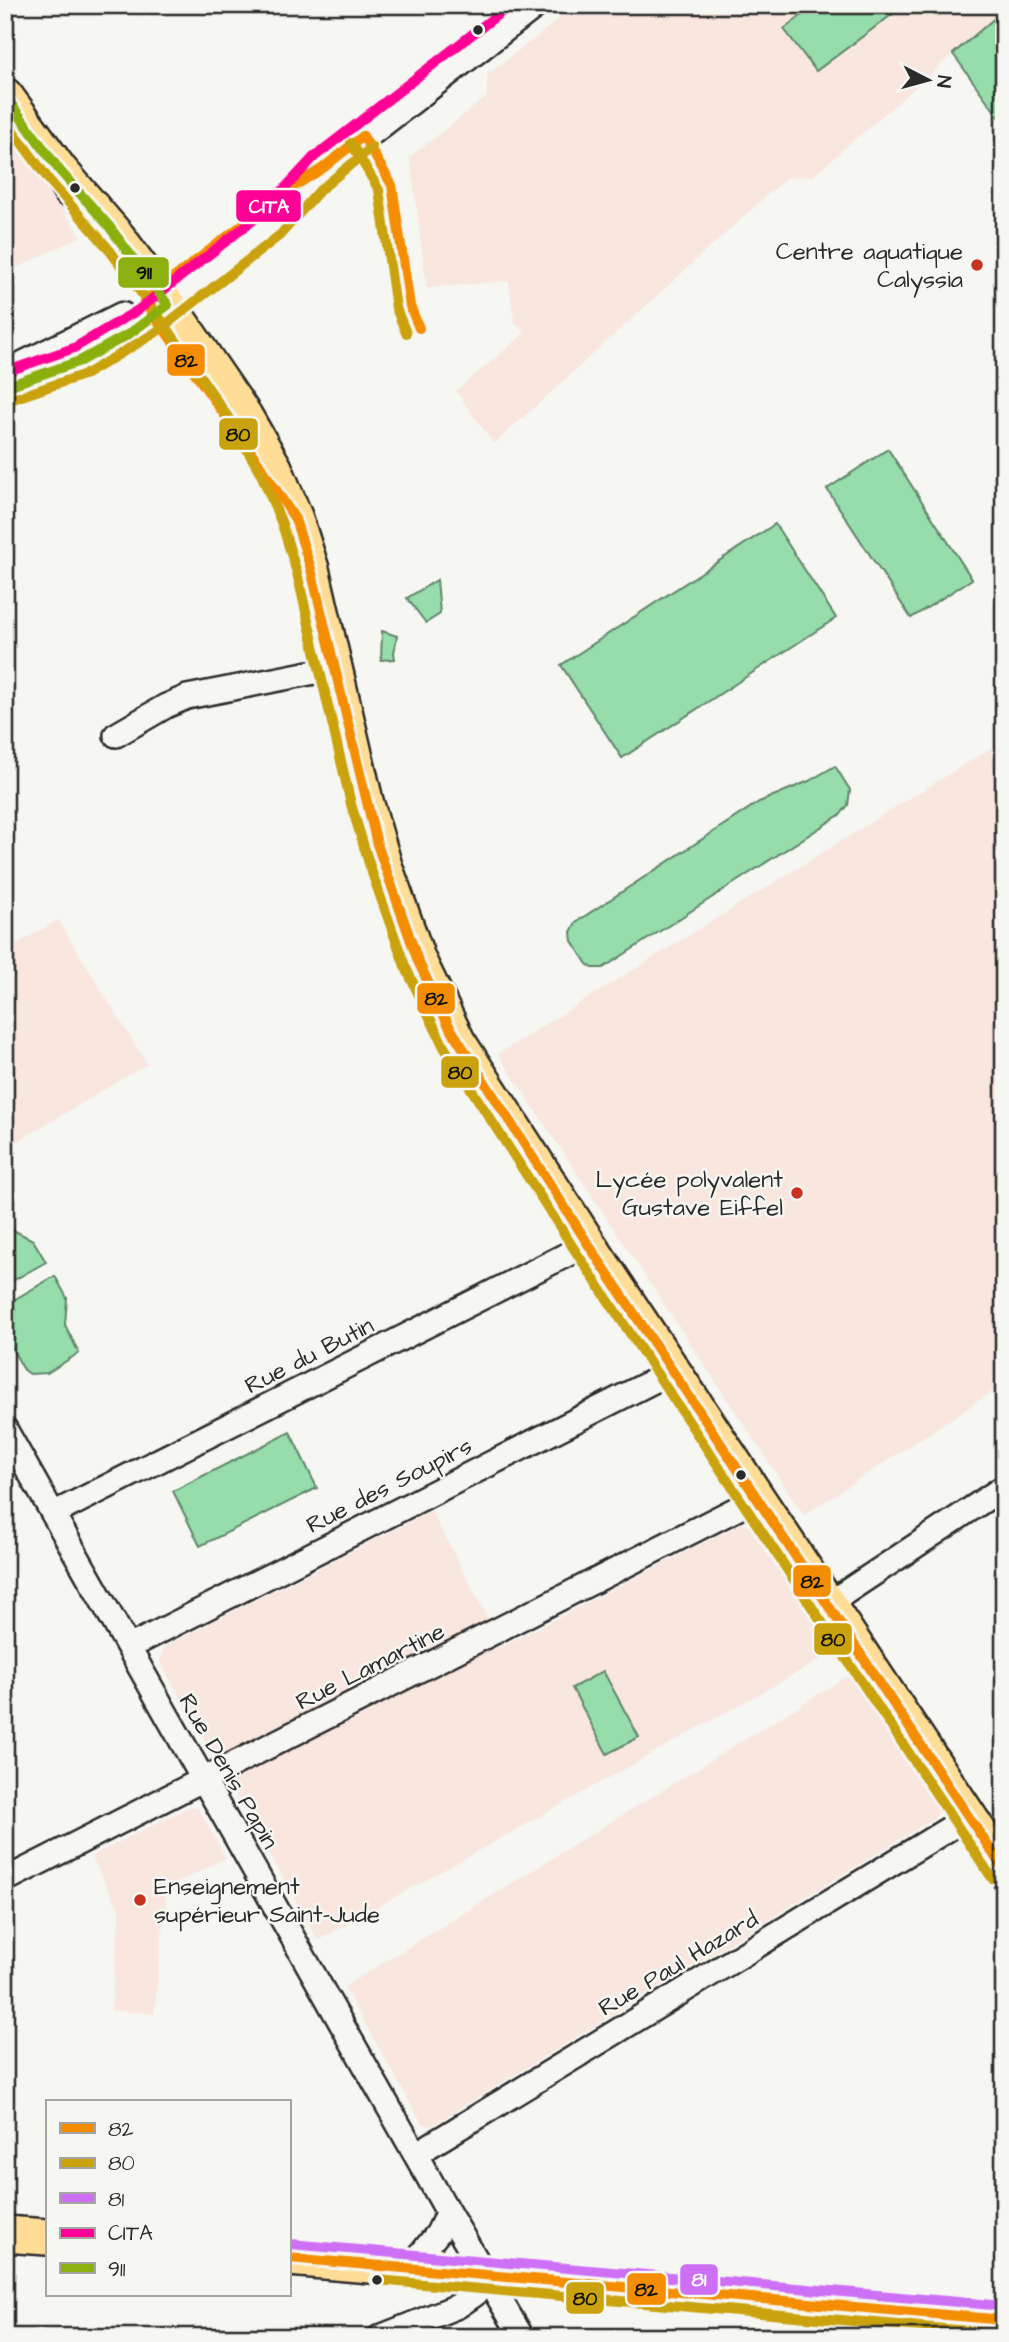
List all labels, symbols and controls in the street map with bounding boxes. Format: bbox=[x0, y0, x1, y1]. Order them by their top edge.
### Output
unlabelled marker bbox=[471, 23, 485, 37]
north arrow bbox=[894, 46, 964, 116]
text: N bbox=[929, 74, 957, 89]
unlabelled marker bbox=[68, 181, 82, 195]
line badge: CITA bbox=[235, 189, 302, 223]
text: CITA bbox=[249, 194, 290, 221]
place label: Centre aquatique Calyssia bbox=[776, 235, 963, 298]
line badge: 911 bbox=[117, 256, 170, 289]
marker: Centre aquatique Calyssia bbox=[969, 257, 985, 273]
text: 911 bbox=[136, 260, 152, 287]
line badge: 82 bbox=[166, 343, 206, 377]
text: 82 bbox=[174, 348, 198, 375]
line badge: 80 bbox=[218, 417, 259, 451]
text: 80 bbox=[226, 422, 250, 449]
line badge: 82 bbox=[416, 982, 456, 1015]
text: 82 bbox=[424, 986, 448, 1013]
line badge: 80 bbox=[440, 1055, 480, 1089]
text: 80 bbox=[448, 1060, 472, 1087]
place label: Lycée polyvalent Gustave Eiffel bbox=[596, 1163, 783, 1225]
marker: Lycée polyvalent Gustave Eiffel bbox=[789, 1185, 805, 1201]
street label: Rue du Butin bbox=[239, 1309, 380, 1403]
street label: Rue des Soupirs bbox=[301, 1429, 478, 1542]
unlabelled marker bbox=[734, 1468, 748, 1482]
line badge: 82 bbox=[792, 1564, 832, 1598]
text: 82 bbox=[800, 1569, 824, 1596]
street label: Rue Lamartine bbox=[290, 1615, 451, 1719]
line badge: 80 bbox=[813, 1622, 853, 1656]
text: 80 bbox=[821, 1627, 845, 1654]
street label: Rue Denis Papin bbox=[170, 1688, 286, 1855]
place label: Enseignement supérieur Saint-Jude bbox=[154, 1870, 380, 1932]
marker: Enseignement supérieur Saint-Jude bbox=[132, 1892, 148, 1908]
street label: Rue Paul Hazard bbox=[592, 1903, 765, 2025]
legend bbox=[46, 2100, 290, 2296]
text: 82 bbox=[108, 2115, 134, 2144]
text: 80 bbox=[108, 2149, 135, 2178]
text: 81 bbox=[108, 2185, 125, 2214]
text: CITA bbox=[108, 2219, 153, 2248]
text: 911 bbox=[108, 2255, 126, 2284]
line badge: 81 bbox=[679, 2263, 719, 2296]
text: 81 bbox=[692, 2267, 707, 2294]
line badge: 82 bbox=[626, 2272, 667, 2306]
unlabelled marker bbox=[370, 2273, 384, 2287]
text: 82 bbox=[634, 2277, 658, 2304]
line badge: 80 bbox=[565, 2281, 605, 2315]
text: 80 bbox=[573, 2286, 597, 2313]

